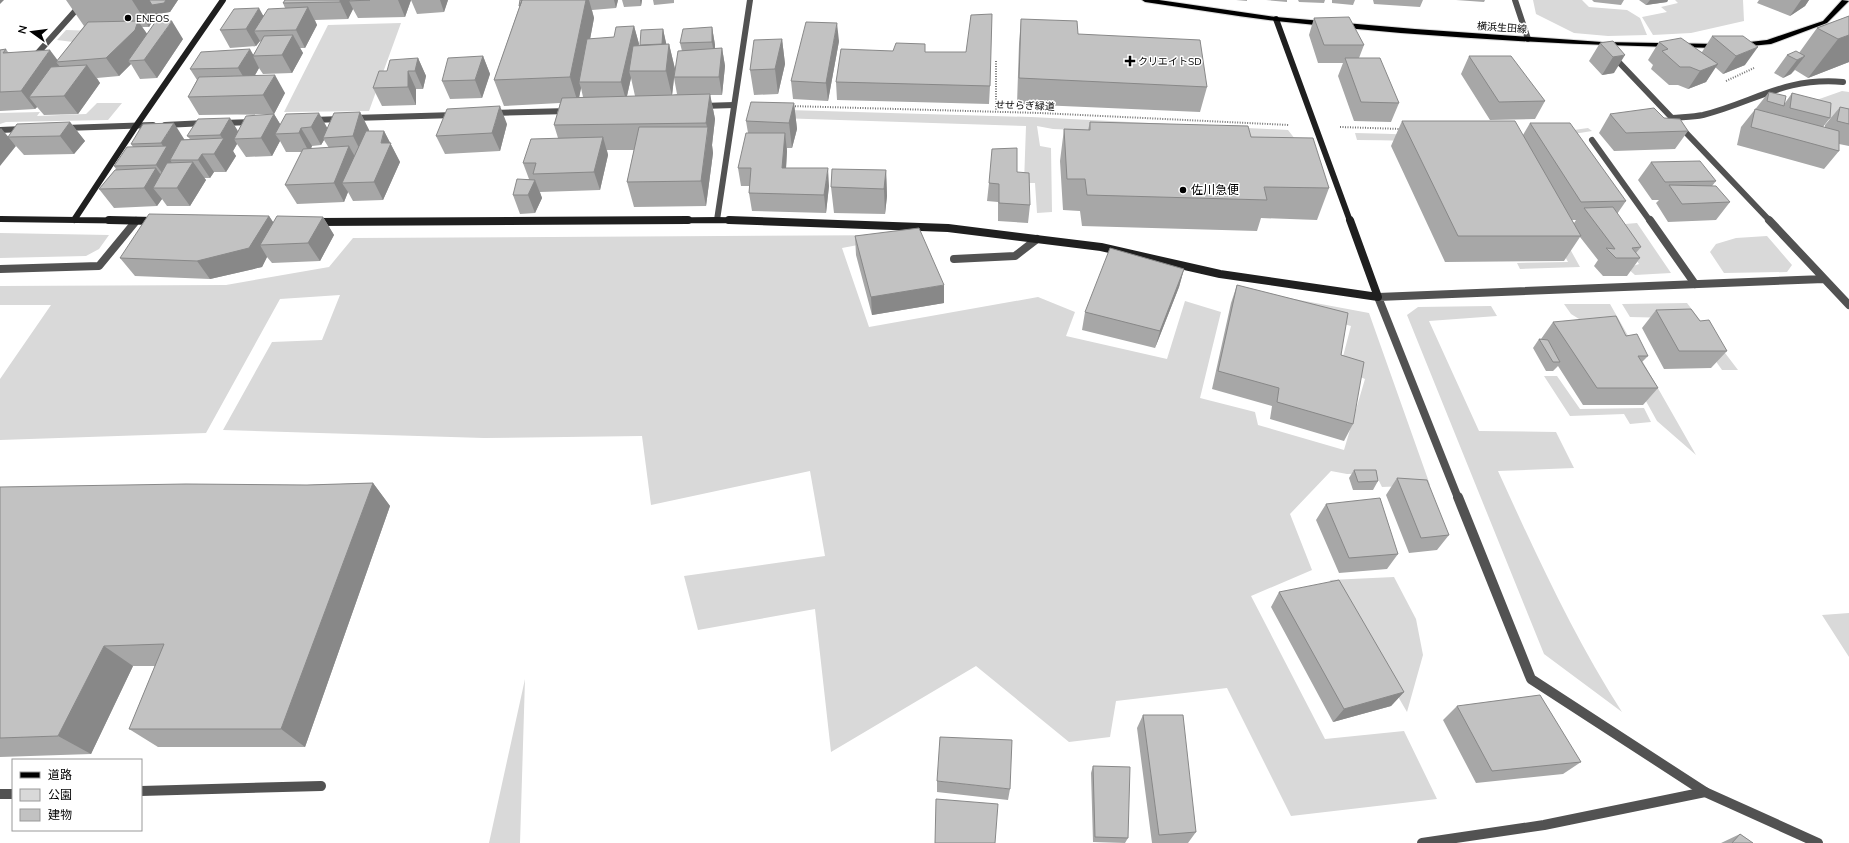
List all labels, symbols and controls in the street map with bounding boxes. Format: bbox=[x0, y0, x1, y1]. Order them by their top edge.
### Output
north arrow bbox=[12, 12, 52, 52]
place label: ENEOS bbox=[136, 12, 169, 25]
marker: ENEOS bbox=[123, 13, 133, 23]
street label: 横浜生田線 bbox=[1477, 19, 1527, 36]
text: N bbox=[14, 24, 30, 35]
place label: クリエイトSD bbox=[1138, 55, 1202, 68]
marker: クリエイトSD bbox=[1125, 56, 1135, 66]
street label: せせらぎ緑道 bbox=[995, 98, 1055, 113]
place label: 佐川急便 bbox=[1191, 182, 1239, 197]
marker: 佐川急便 bbox=[1178, 185, 1188, 195]
legend bbox=[12, 759, 142, 831]
text: 道路 bbox=[48, 767, 72, 782]
text: 公園 bbox=[48, 787, 72, 802]
text: 建物 bbox=[48, 807, 72, 822]

